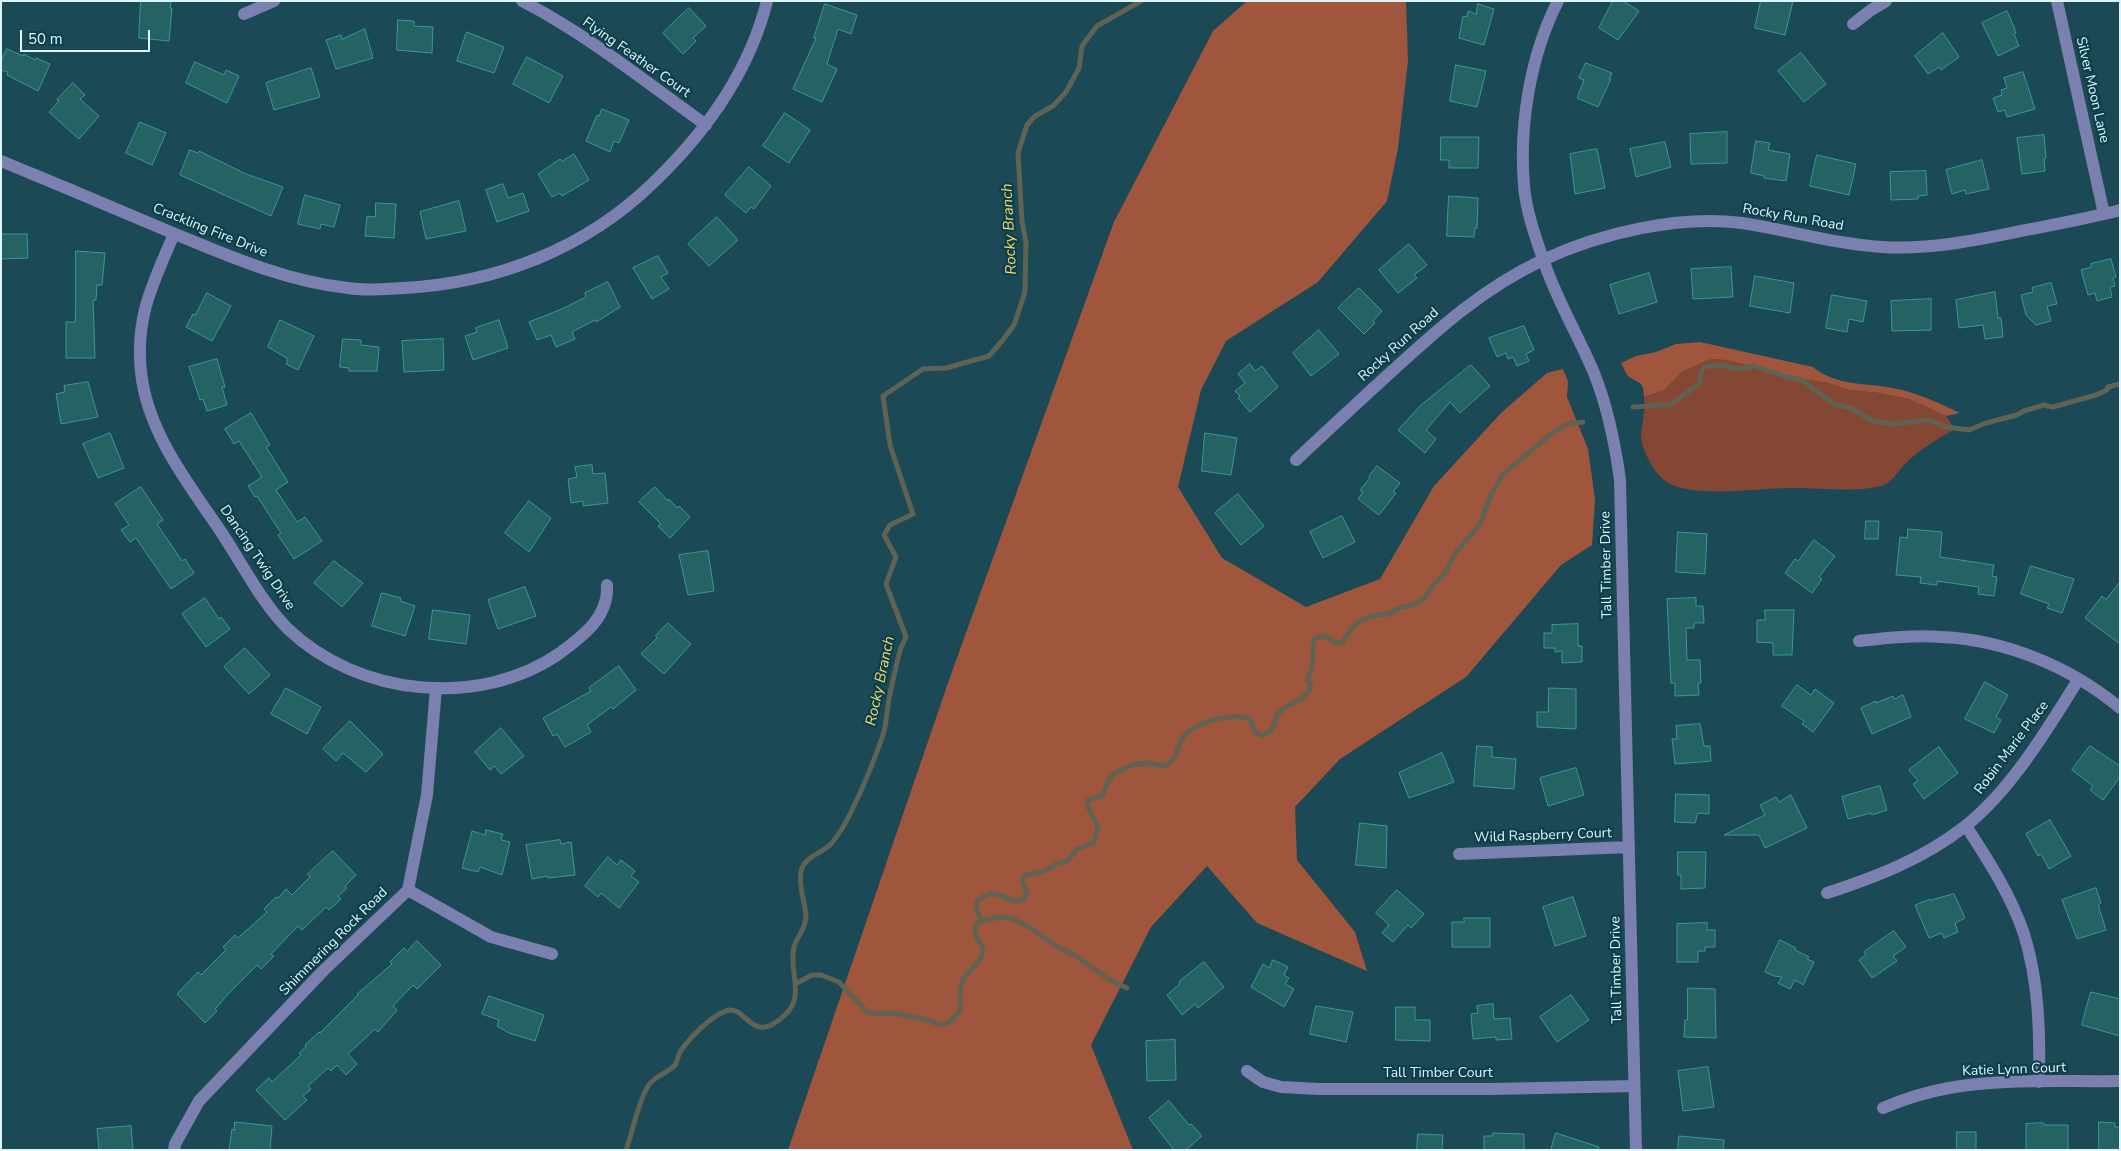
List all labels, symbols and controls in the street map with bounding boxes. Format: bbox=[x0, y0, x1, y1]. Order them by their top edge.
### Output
street label: Flying Feather Court bbox=[579, 14, 693, 102]
scale bar bbox=[22, 20, 152, 52]
text: 50 m bbox=[28, 29, 63, 49]
street label: Silver Moon Lane bbox=[2072, 35, 2112, 145]
water label: Rocky Branch bbox=[999, 183, 1021, 275]
street label: Crackling Fire Drive bbox=[150, 200, 270, 262]
street label: Rocky Run Road bbox=[1741, 201, 1845, 235]
street label: Rocky Run Road bbox=[1355, 305, 1443, 385]
street label: Dancing Twig Drive bbox=[216, 502, 298, 614]
street label: Tall Timber Drive bbox=[1598, 511, 1616, 619]
water label: Rocky Branch bbox=[863, 634, 899, 728]
street label: Robin Marie Place bbox=[1971, 698, 2053, 798]
street label: Wild Raspberry Court bbox=[1474, 825, 1612, 847]
street label: Shimmering Rock Road bbox=[276, 884, 392, 1000]
street label: Tall Timber Drive bbox=[1608, 916, 1626, 1024]
street label: Katie Lynn Court bbox=[1962, 1060, 2066, 1080]
street label: Tall Timber Court bbox=[1383, 1066, 1493, 1082]

